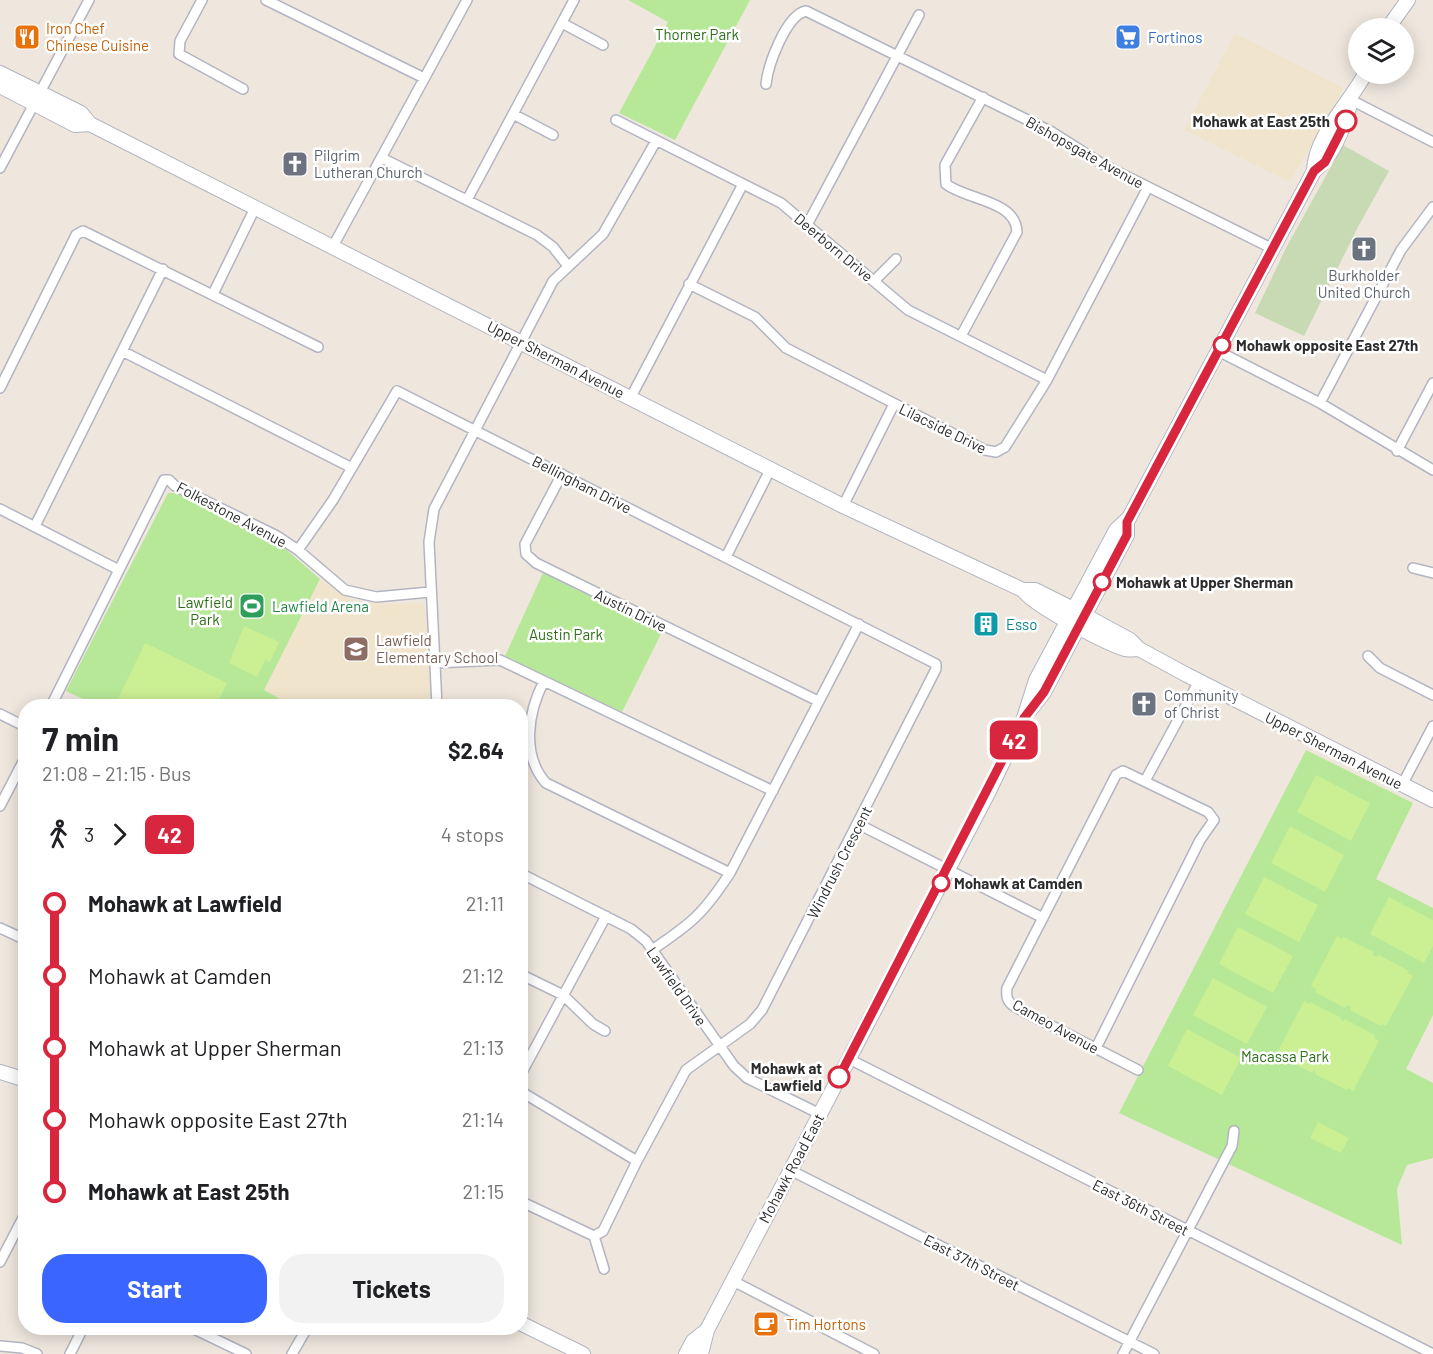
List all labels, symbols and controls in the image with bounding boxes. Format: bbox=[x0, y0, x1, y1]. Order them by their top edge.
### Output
map controls bbox=[1348, 18, 1414, 84]
button: layers bbox=[1348, 18, 1414, 84]
place label: Iron Chef Chinese Cuisine bbox=[46, 19, 149, 54]
restaurant icon: Iron Chef Chinese Cuisine bbox=[12, 22, 42, 52]
supermarket icon: Fortinos bbox=[1113, 22, 1143, 52]
park label: Thorner Park bbox=[655, 25, 740, 43]
place label: Fortinos bbox=[1148, 28, 1202, 46]
marker: Mohawk at East 25th bbox=[1335, 110, 1357, 132]
street label: Bishopsgate Avenue bbox=[1023, 112, 1147, 192]
place label: Mohawk at East 25th bbox=[1193, 112, 1330, 130]
place label: Pilgrim Lutheran Church bbox=[314, 146, 423, 181]
church icon: Pilgrim Lutheran Church bbox=[280, 149, 310, 179]
street label: Deerborn Drive bbox=[791, 209, 877, 285]
church icon: Burkholder United Church bbox=[1349, 234, 1379, 264]
place label: Burkholder United Church bbox=[1318, 266, 1410, 301]
street label: Upper Sherman Avenue bbox=[484, 317, 628, 401]
marker: Mohawk opposite East 27th bbox=[1213, 336, 1231, 354]
place label: Mohawk opposite East 27th bbox=[1236, 336, 1418, 354]
street label: Lilacside Drive bbox=[896, 399, 990, 457]
street label: Bellingham Drive bbox=[529, 451, 635, 517]
street label: Folkestone Avenue bbox=[174, 477, 290, 551]
marker: Mohawk at Upper Sherman bbox=[1093, 573, 1111, 591]
place label: Mohawk at Upper Sherman bbox=[1116, 573, 1293, 591]
street label: Austin Drive bbox=[592, 585, 670, 635]
sports icon: Lawfield Arena bbox=[237, 591, 267, 621]
park label: Lawfield Park bbox=[177, 593, 233, 628]
place label: Lawfield Arena bbox=[272, 597, 369, 615]
building icon: Esso bbox=[971, 609, 1001, 639]
place label: Esso bbox=[1006, 615, 1037, 633]
park label: Austin Park bbox=[529, 625, 604, 643]
place label: Lawfield Elementary School bbox=[376, 631, 498, 666]
school or university icon: Lawfield Elementary School bbox=[341, 634, 371, 664]
place label: Community of Christ bbox=[1164, 686, 1238, 721]
church icon: Community of Christ bbox=[1129, 689, 1159, 719]
street label: Upper Sherman Avenue bbox=[1262, 708, 1406, 792]
text: 7 min bbox=[42, 718, 119, 758]
line badge: 42 bbox=[987, 720, 1041, 760]
text: 42 bbox=[1002, 728, 1026, 753]
text: $2.64 bbox=[448, 737, 504, 763]
text: 21:08 – 21:15 · Bus bbox=[42, 761, 191, 785]
street label: Windrush Crescent bbox=[803, 803, 875, 921]
icon: walk bbox=[42, 818, 75, 851]
icon: forward bbox=[103, 818, 136, 851]
text: 3 bbox=[84, 822, 94, 846]
text: 42 bbox=[157, 822, 182, 847]
text: 4 stops bbox=[441, 822, 504, 846]
marker: Mohawk at Camden bbox=[932, 874, 950, 892]
place label: Mohawk at Camden bbox=[954, 874, 1083, 892]
text: Mohawk at Lawfield bbox=[88, 890, 282, 916]
text: 21:11 bbox=[466, 891, 504, 915]
street label: Lawfield Drive bbox=[643, 943, 711, 1029]
text: Mohawk at Camden bbox=[88, 962, 272, 988]
text: 21:12 bbox=[462, 963, 504, 987]
street label: Cameo Avenue bbox=[1010, 995, 1102, 1057]
text: Mohawk at Upper Sherman bbox=[88, 1034, 342, 1060]
text: 21:13 bbox=[462, 1035, 504, 1059]
park label: Macassa Park bbox=[1241, 1047, 1330, 1065]
place label: Mohawk at Lawfield bbox=[751, 1059, 822, 1094]
marker: Mohawk at Lawfield bbox=[828, 1066, 850, 1088]
text: Mohawk opposite East 27th bbox=[88, 1106, 348, 1132]
text: 21:14 bbox=[462, 1107, 504, 1131]
street label: Mohawk Road East bbox=[755, 1110, 827, 1226]
street label: East 36th Street bbox=[1090, 1175, 1192, 1239]
text: Mohawk at East 25th bbox=[88, 1178, 290, 1204]
text: 21:15 bbox=[463, 1179, 504, 1203]
street label: East 37th Street bbox=[921, 1230, 1023, 1294]
button: Start bbox=[42, 1254, 267, 1323]
button: Tickets bbox=[279, 1254, 504, 1323]
cafe icon: Tim Hortons bbox=[751, 1309, 781, 1339]
place label: Tim Hortons bbox=[786, 1315, 866, 1333]

